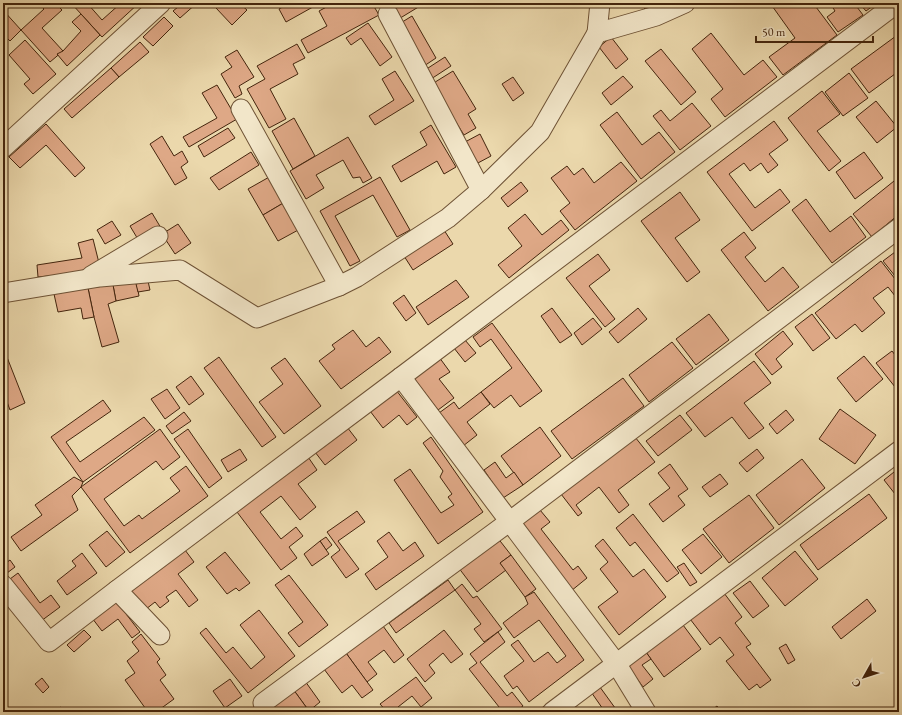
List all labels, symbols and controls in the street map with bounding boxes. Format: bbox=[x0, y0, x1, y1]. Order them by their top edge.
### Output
scale bar bbox=[756, 18, 873, 44]
text: 50 m bbox=[762, 24, 786, 40]
north arrow bbox=[844, 657, 884, 697]
text: С bbox=[848, 676, 864, 691]

